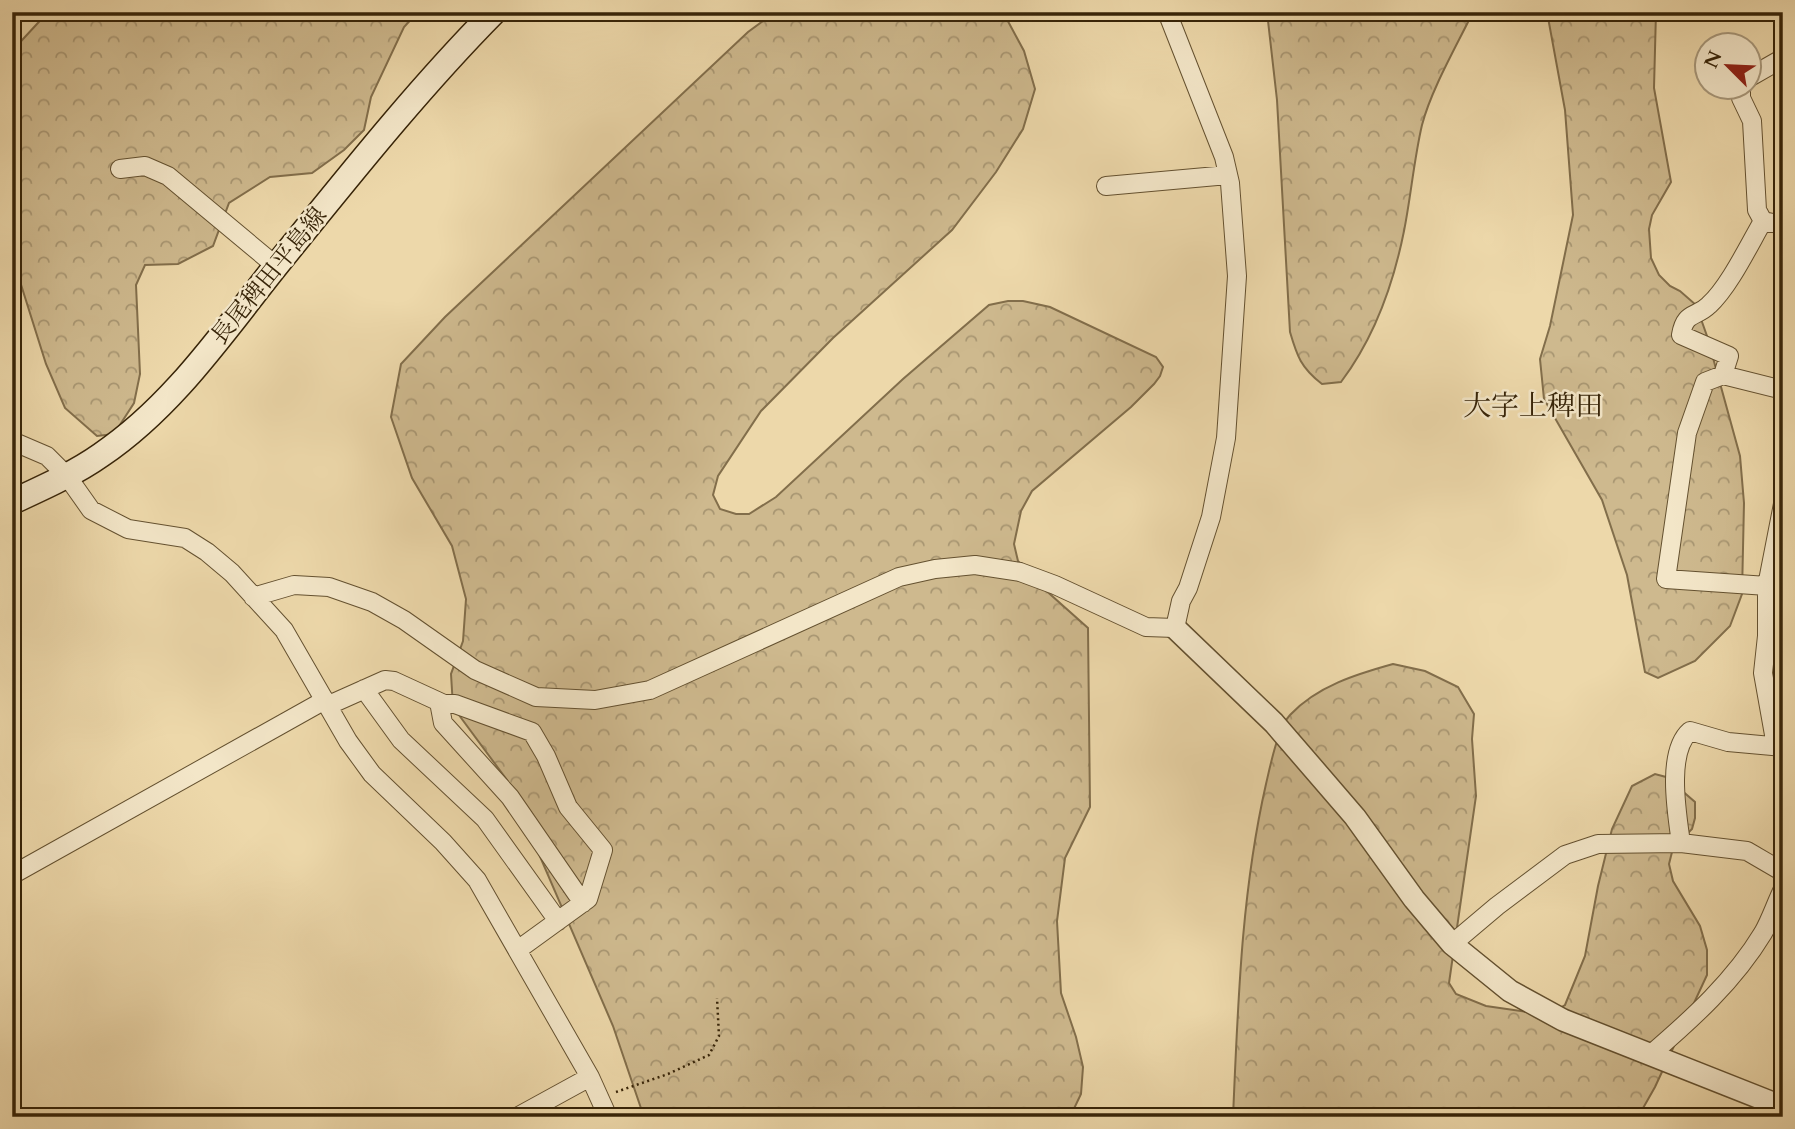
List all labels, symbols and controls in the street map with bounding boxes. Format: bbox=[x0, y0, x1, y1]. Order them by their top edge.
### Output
north arrow bbox=[1694, 32, 1764, 102]
text: N bbox=[1698, 46, 1729, 72]
street label: 長尾稗田平島線 bbox=[203, 200, 335, 352]
district label: 大字上稗田 bbox=[1463, 387, 1603, 425]

